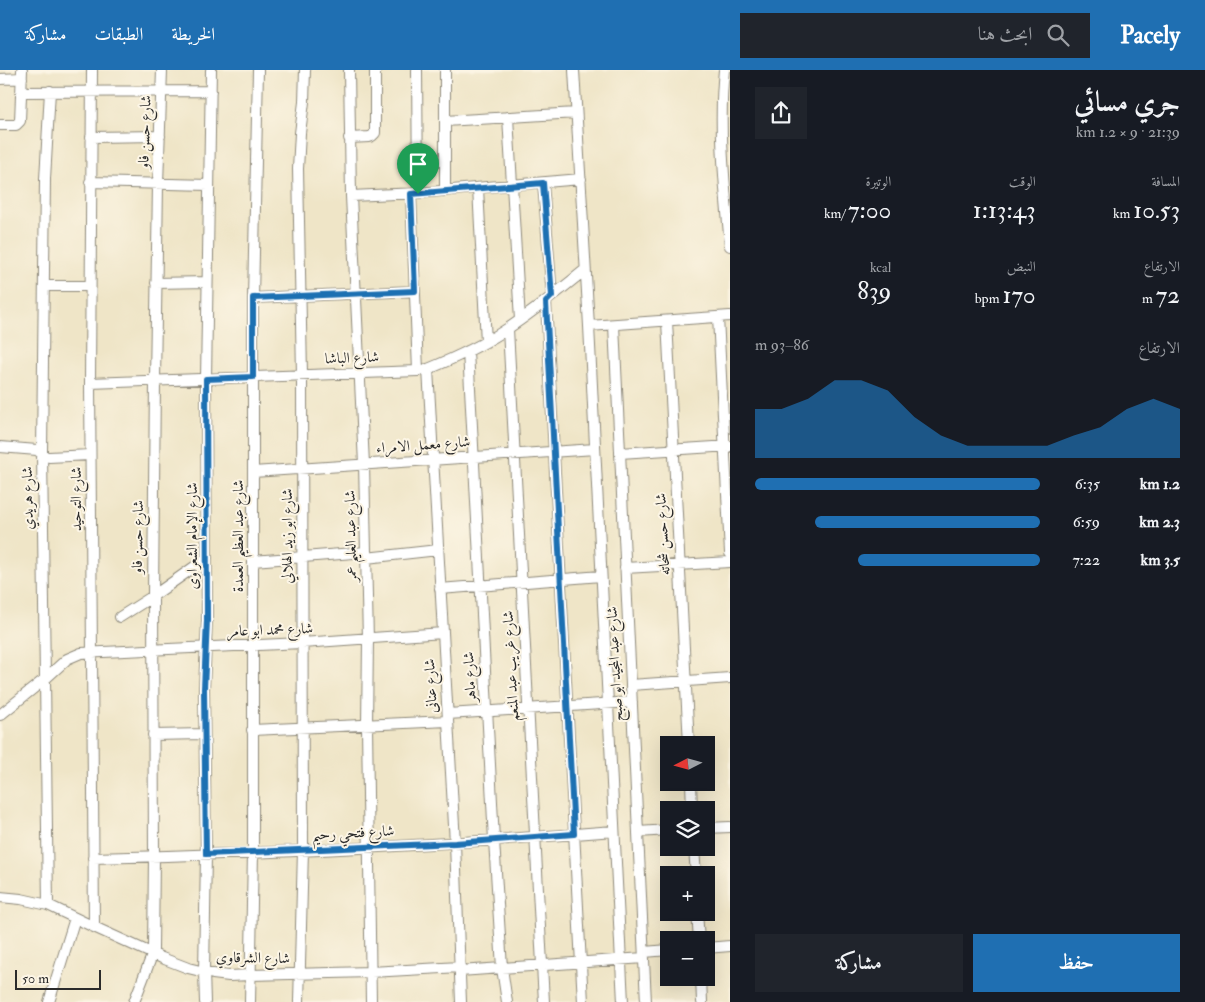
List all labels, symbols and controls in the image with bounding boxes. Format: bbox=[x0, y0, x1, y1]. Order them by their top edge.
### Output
search box bbox=[740, 13, 1090, 58]
text: Pacely bbox=[1120, 20, 1180, 51]
icon: search bbox=[1044, 21, 1072, 49]
text: ابحث هنا bbox=[978, 22, 1032, 46]
text: مشاركة bbox=[25, 23, 66, 46]
text: الطبقات bbox=[94, 23, 143, 46]
text: الخريطة bbox=[171, 23, 215, 46]
text: جري مسائي bbox=[1074, 85, 1180, 120]
button: share bbox=[755, 87, 807, 139]
street label: شارع حسن فاو bbox=[134, 95, 159, 171]
text: 21:39 · 9 × 1.2 km bbox=[1076, 122, 1180, 142]
pin bbox=[397, 143, 439, 194]
icon: arrive bbox=[404, 150, 432, 178]
text: الوتيرة bbox=[866, 173, 891, 190]
text: الوقت bbox=[1009, 173, 1036, 190]
text: المسافة bbox=[1151, 173, 1180, 190]
text: 7:00 bbox=[848, 195, 891, 226]
text: 1:13:43 bbox=[973, 195, 1036, 226]
text: 10.53 bbox=[1133, 195, 1180, 226]
text: /km bbox=[824, 205, 848, 222]
text: km bbox=[1113, 205, 1133, 222]
text: النبض bbox=[1007, 258, 1036, 275]
text: الارتفاع bbox=[1144, 258, 1180, 275]
text: kcal bbox=[870, 259, 891, 276]
text: 839 bbox=[857, 276, 891, 307]
text: 170 bbox=[1003, 280, 1036, 311]
text: 72 bbox=[1156, 280, 1180, 311]
text: bpm bbox=[975, 290, 1003, 307]
text: m bbox=[1142, 290, 1156, 307]
text: 86–93 m bbox=[755, 335, 809, 355]
text: الارتفاع bbox=[1138, 338, 1180, 358]
street label: شارع الباشا bbox=[325, 348, 379, 371]
street label: شارع معمل الامراء bbox=[375, 432, 471, 461]
street label: شارع هريدي bbox=[18, 466, 41, 530]
street label: شارع التوحيد bbox=[67, 467, 89, 531]
text: 6:35 bbox=[1075, 474, 1100, 494]
text: 1.2 km bbox=[1140, 474, 1180, 494]
street label: شارع عبد العظيم العمدة bbox=[229, 480, 253, 592]
street label: شارع الإمام الشعراوى bbox=[183, 482, 205, 590]
street label: شارع ابو زيد الهلالي bbox=[278, 488, 300, 584]
street label: شارع عبد العليم عمر bbox=[341, 490, 366, 584]
street label: شارع حسن شحاته bbox=[651, 492, 678, 576]
street label: شارع حسن فاو bbox=[128, 500, 151, 576]
text: 6:59 bbox=[1073, 512, 1100, 532]
text: 2.3 km bbox=[1139, 512, 1180, 532]
text: 7:22 bbox=[1072, 550, 1100, 570]
text: 3.5 km bbox=[1141, 550, 1180, 570]
street label: شارع عبد المجيد ابو صبح bbox=[603, 606, 631, 722]
street label: شارع غريب عبد المنعم bbox=[499, 610, 527, 722]
street label: شارع محمد ابو عامر bbox=[226, 619, 314, 644]
street label: شارع ماهر bbox=[459, 651, 484, 705]
street label: شارع عنانى bbox=[420, 658, 445, 714]
north arrow bbox=[660, 736, 715, 791]
map controls bbox=[660, 736, 715, 986]
button: layers bbox=[660, 801, 715, 856]
street label: شارع فتحي رحيم bbox=[311, 821, 395, 850]
button: + bbox=[660, 866, 715, 921]
button: − bbox=[660, 931, 715, 986]
button: مشاركة bbox=[755, 934, 963, 992]
button: حفظ bbox=[973, 934, 1180, 992]
street label: شارع الشرقاوي bbox=[216, 948, 290, 971]
scale bar bbox=[15, 967, 101, 990]
text: 50 m bbox=[22, 970, 49, 987]

